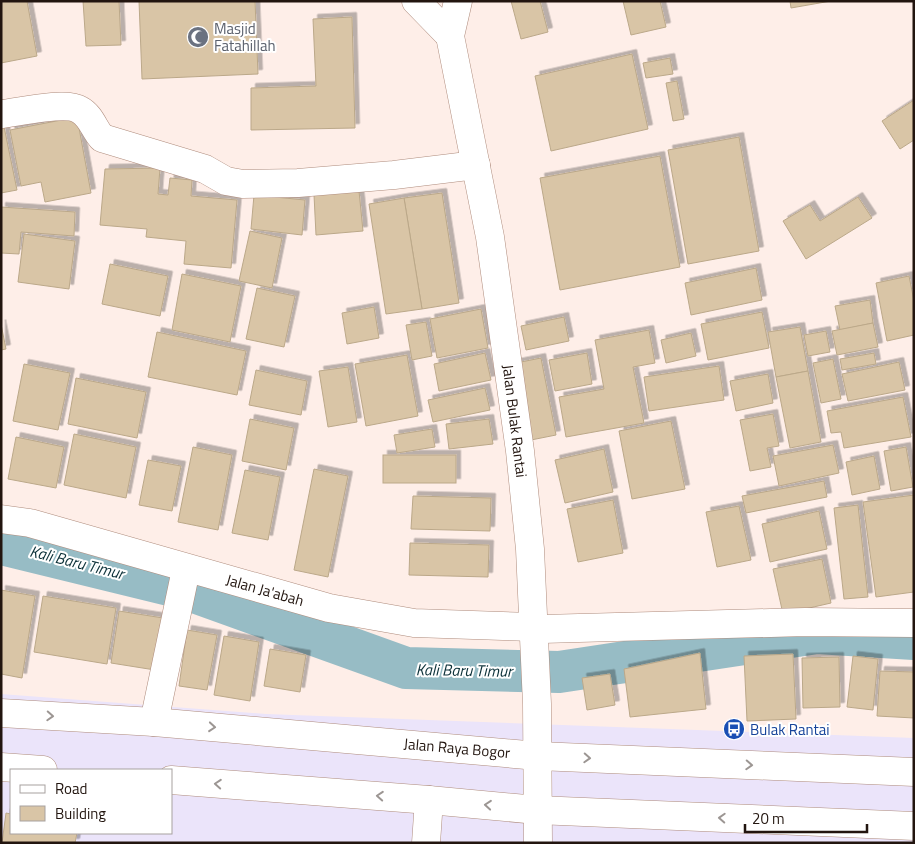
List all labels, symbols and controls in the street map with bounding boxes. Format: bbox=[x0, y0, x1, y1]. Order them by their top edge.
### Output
place label: Masjid Fatahillah bbox=[214, 17, 276, 57]
mosque icon: Masjid Fatahillah bbox=[186, 25, 210, 49]
street label: Jalan Bulak Rantai bbox=[497, 363, 533, 479]
water label: Kali Baru Timur bbox=[27, 539, 128, 586]
street label: Jalan Ja'abah bbox=[223, 568, 307, 612]
water label: Kali Baru Timur bbox=[416, 657, 514, 683]
one-way arrow bbox=[46, 711, 54, 722]
bus stop icon: Bulak Rantai bbox=[722, 717, 746, 741]
place label: Bulak Rantai bbox=[750, 718, 830, 741]
one-way arrow bbox=[208, 721, 216, 732]
street label: Jalan Raya Bogor bbox=[403, 732, 511, 764]
one-way arrow bbox=[583, 752, 591, 763]
one-way arrow bbox=[746, 760, 753, 770]
legend bbox=[10, 769, 172, 834]
text: Road bbox=[55, 777, 87, 800]
one-way arrow bbox=[214, 778, 222, 789]
one-way arrow bbox=[376, 791, 384, 802]
one-way arrow bbox=[484, 800, 492, 811]
text: Building bbox=[55, 802, 106, 825]
scale bar bbox=[745, 802, 868, 834]
text: 20 m bbox=[752, 807, 785, 830]
one-way arrow bbox=[718, 812, 726, 823]

